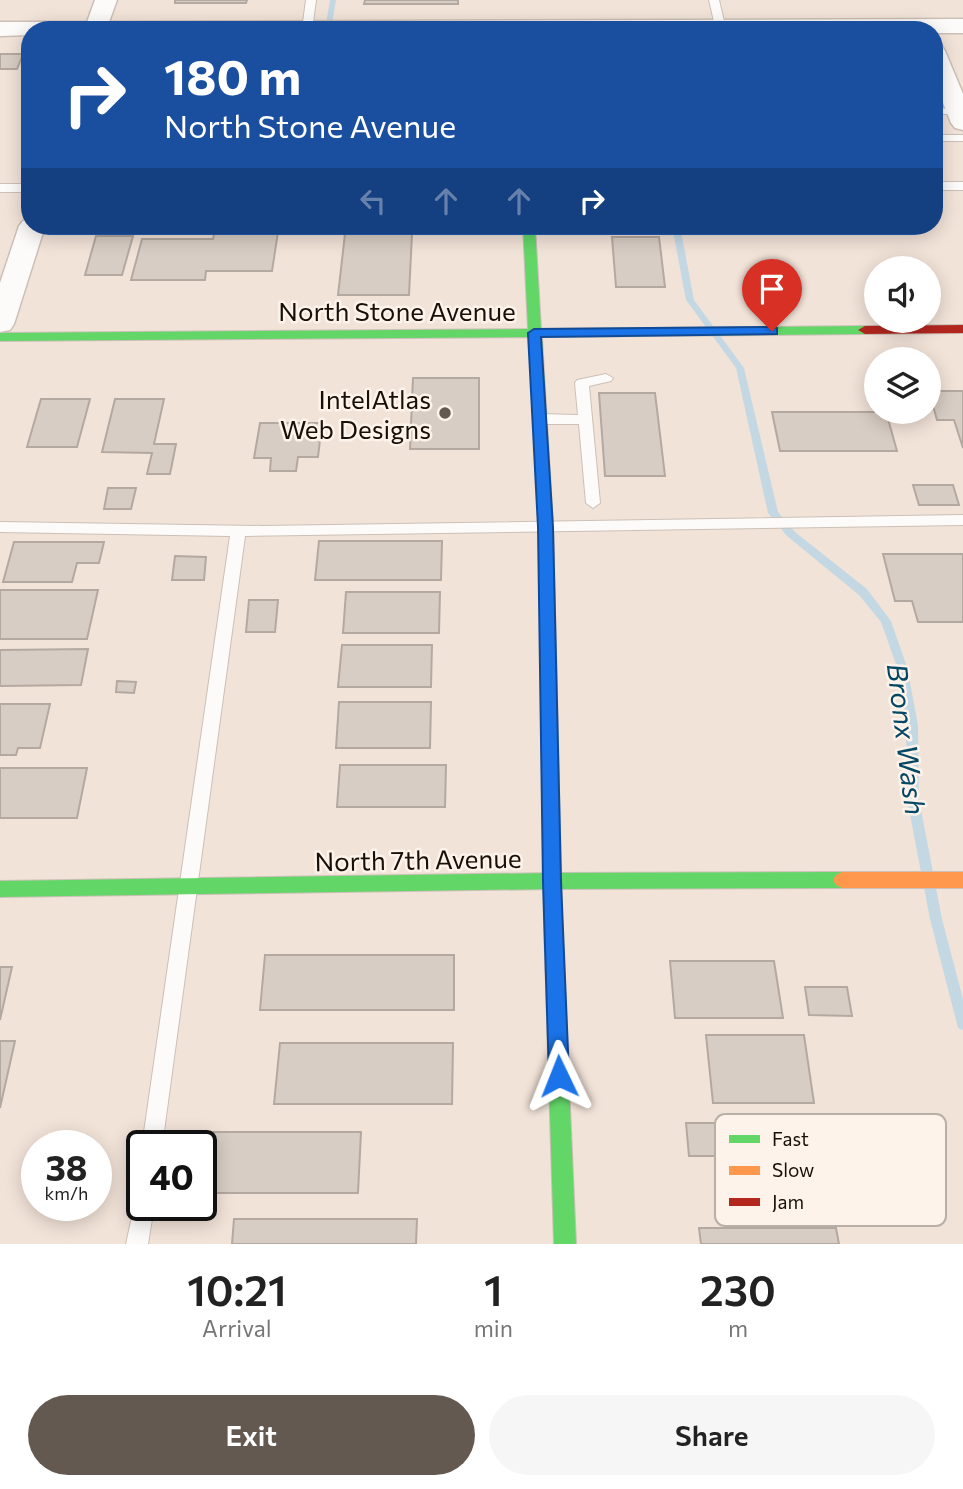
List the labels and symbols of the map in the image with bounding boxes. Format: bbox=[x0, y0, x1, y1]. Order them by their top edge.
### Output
pin bbox=[742, 259, 802, 331]
street label: North Stone Avenue bbox=[278, 295, 516, 326]
place label: IntelAtlas Web Designs bbox=[280, 383, 431, 444]
marker: IntelAtlas Web Designs bbox=[437, 405, 453, 421]
water label: Bronx Wash bbox=[881, 661, 933, 817]
street label: North 7th Avenue bbox=[314, 842, 522, 876]
position arrow bbox=[522, 1039, 596, 1113]
legend bbox=[715, 1114, 946, 1226]
text: Fast bbox=[772, 1127, 809, 1150]
speed limit sign: 40 bbox=[126, 1130, 217, 1221]
text: Slow bbox=[772, 1158, 814, 1181]
text: Jam bbox=[772, 1190, 804, 1213]

